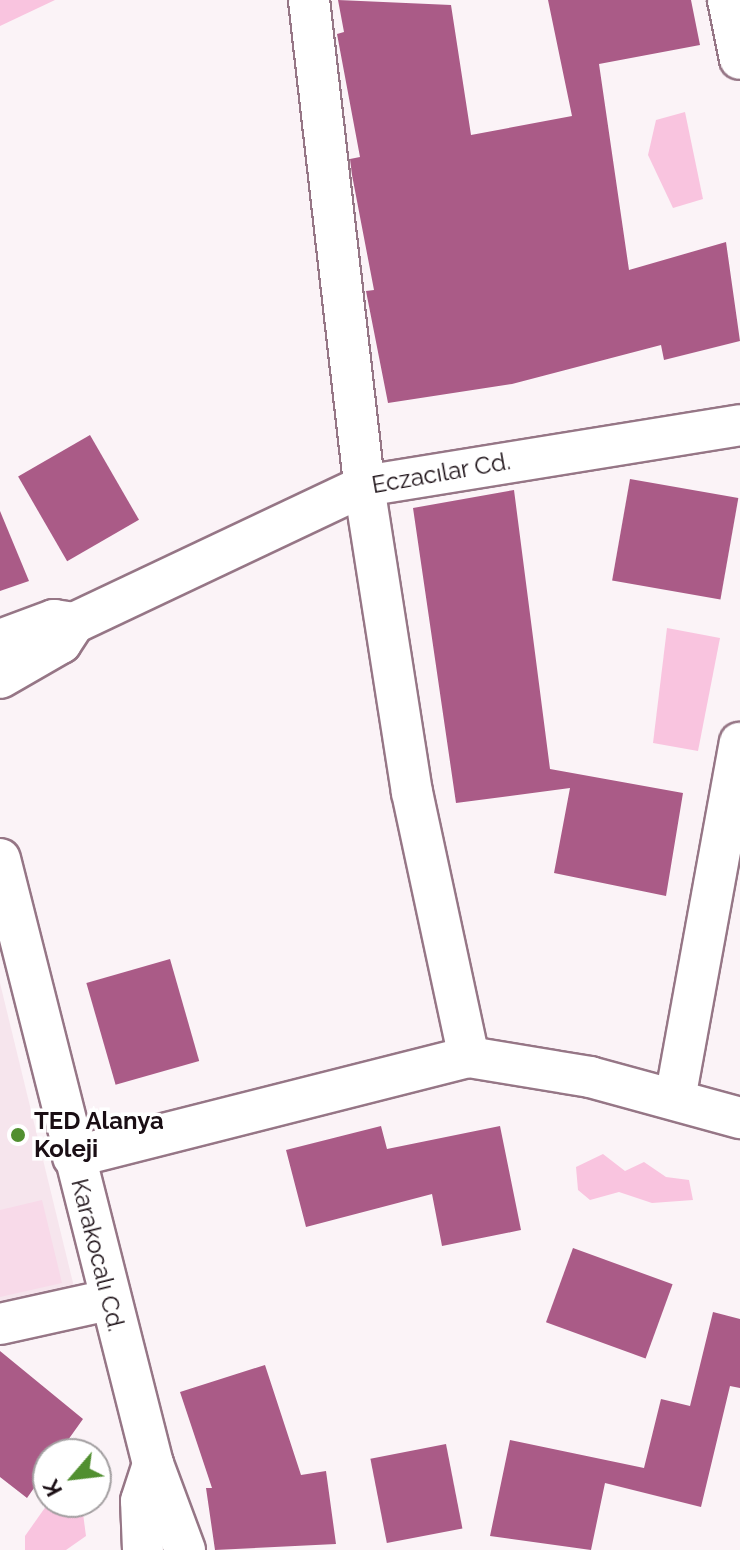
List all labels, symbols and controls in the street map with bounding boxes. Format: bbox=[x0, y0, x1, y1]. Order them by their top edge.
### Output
street label: Eczacılar Cd. bbox=[369, 447, 513, 499]
place label: TED Alanya Koleji bbox=[34, 1107, 165, 1163]
marker: TED Alanya Koleji bbox=[9, 1126, 27, 1144]
street label: Karakocalı Cd. bbox=[65, 1176, 131, 1334]
north arrow bbox=[32, 1438, 112, 1518]
text: K bbox=[38, 1476, 68, 1501]

